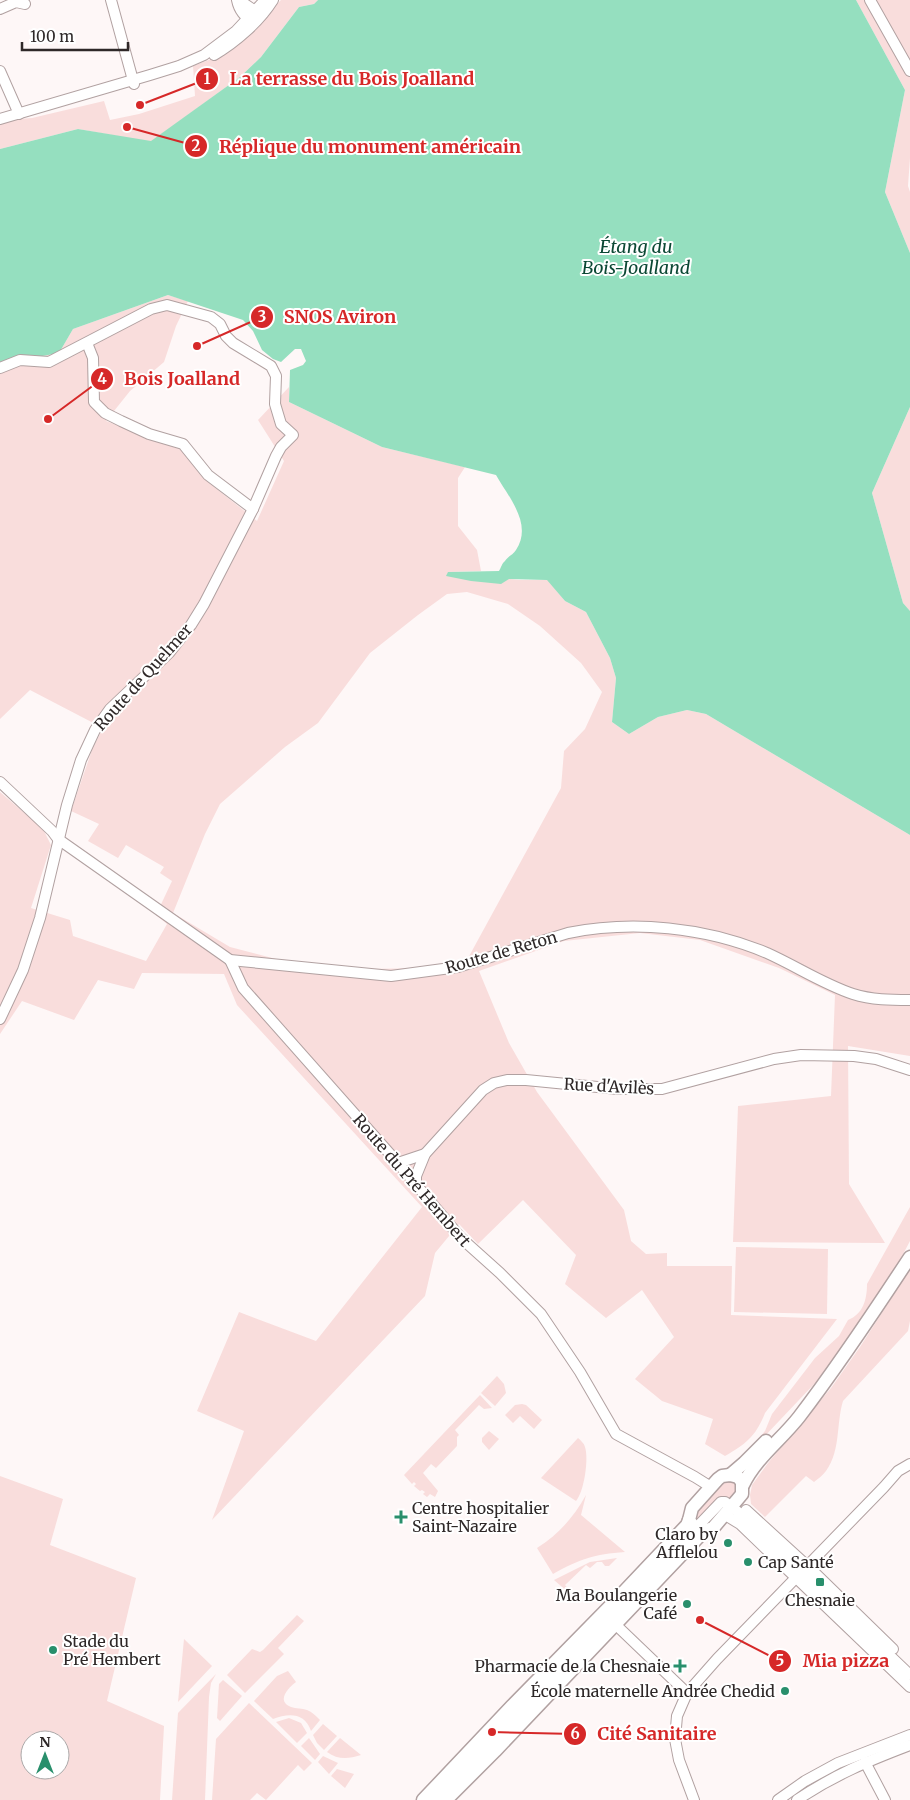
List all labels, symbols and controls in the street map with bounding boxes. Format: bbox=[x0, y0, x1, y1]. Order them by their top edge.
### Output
scale bar bbox=[22, 20, 129, 52]
text: 100 m bbox=[30, 27, 74, 46]
callout: La terrasse du Bois Joalland bbox=[195, 62, 485, 95]
text: La terrasse du Bois Joalland bbox=[230, 67, 474, 90]
text: 1 bbox=[204, 69, 211, 88]
callout: Réplique du monument américain bbox=[184, 130, 531, 163]
text: Réplique du monument américain bbox=[219, 135, 521, 158]
text: 2 bbox=[192, 136, 201, 155]
water label: Étang du Bois-Joalland bbox=[582, 235, 691, 279]
callout: SNOS Aviron bbox=[249, 300, 407, 333]
text: SNOS Aviron bbox=[284, 305, 396, 328]
text: 3 bbox=[258, 307, 266, 326]
callout: Bois Joalland bbox=[89, 362, 250, 395]
text: Bois Joalland bbox=[124, 367, 240, 390]
text: 4 bbox=[97, 369, 107, 388]
street label: Route de Quelmer bbox=[90, 620, 196, 734]
street label: Route de Reton bbox=[443, 926, 560, 978]
street label: Rue d'Avilès bbox=[563, 1074, 655, 1098]
street label: Route du Pré Hembert bbox=[349, 1110, 476, 1251]
place label: Centre hospitalier Saint-Nazaire bbox=[412, 1498, 549, 1536]
marker: Centre hospitalier Saint-Nazaire bbox=[394, 1510, 408, 1524]
place label: Claro by Afflelou bbox=[655, 1524, 719, 1562]
marker: Claro by Afflelou bbox=[722, 1537, 734, 1549]
place label: Cap Santé bbox=[758, 1552, 834, 1572]
marker: Cap Santé bbox=[742, 1556, 754, 1568]
marker: Chesnaie bbox=[814, 1576, 826, 1588]
place label: Ma Boulangerie Café bbox=[556, 1585, 677, 1623]
place label: Chesnaie bbox=[785, 1590, 855, 1610]
marker: Ma Boulangerie Café bbox=[681, 1598, 693, 1610]
place label: Stade du Pré Hembert bbox=[63, 1631, 161, 1669]
marker: Stade du Pré Hembert bbox=[47, 1644, 59, 1656]
callout: Mia pizza bbox=[768, 1644, 899, 1677]
text: Mia pizza bbox=[803, 1649, 889, 1672]
text: 5 bbox=[776, 1651, 784, 1670]
place label: Pharmacie de la Chesnaie bbox=[475, 1656, 670, 1676]
marker: Pharmacie de la Chesnaie bbox=[674, 1660, 686, 1672]
place label: École maternelle Andrée Chedid bbox=[530, 1681, 775, 1701]
marker: École maternelle Andrée Chedid bbox=[779, 1685, 791, 1697]
callout: Cité Sanitaire bbox=[562, 1717, 726, 1750]
text: Cité Sanitaire bbox=[598, 1722, 717, 1745]
text: 6 bbox=[570, 1724, 580, 1743]
north arrow bbox=[20, 1730, 70, 1780]
text: N bbox=[39, 1733, 51, 1751]

